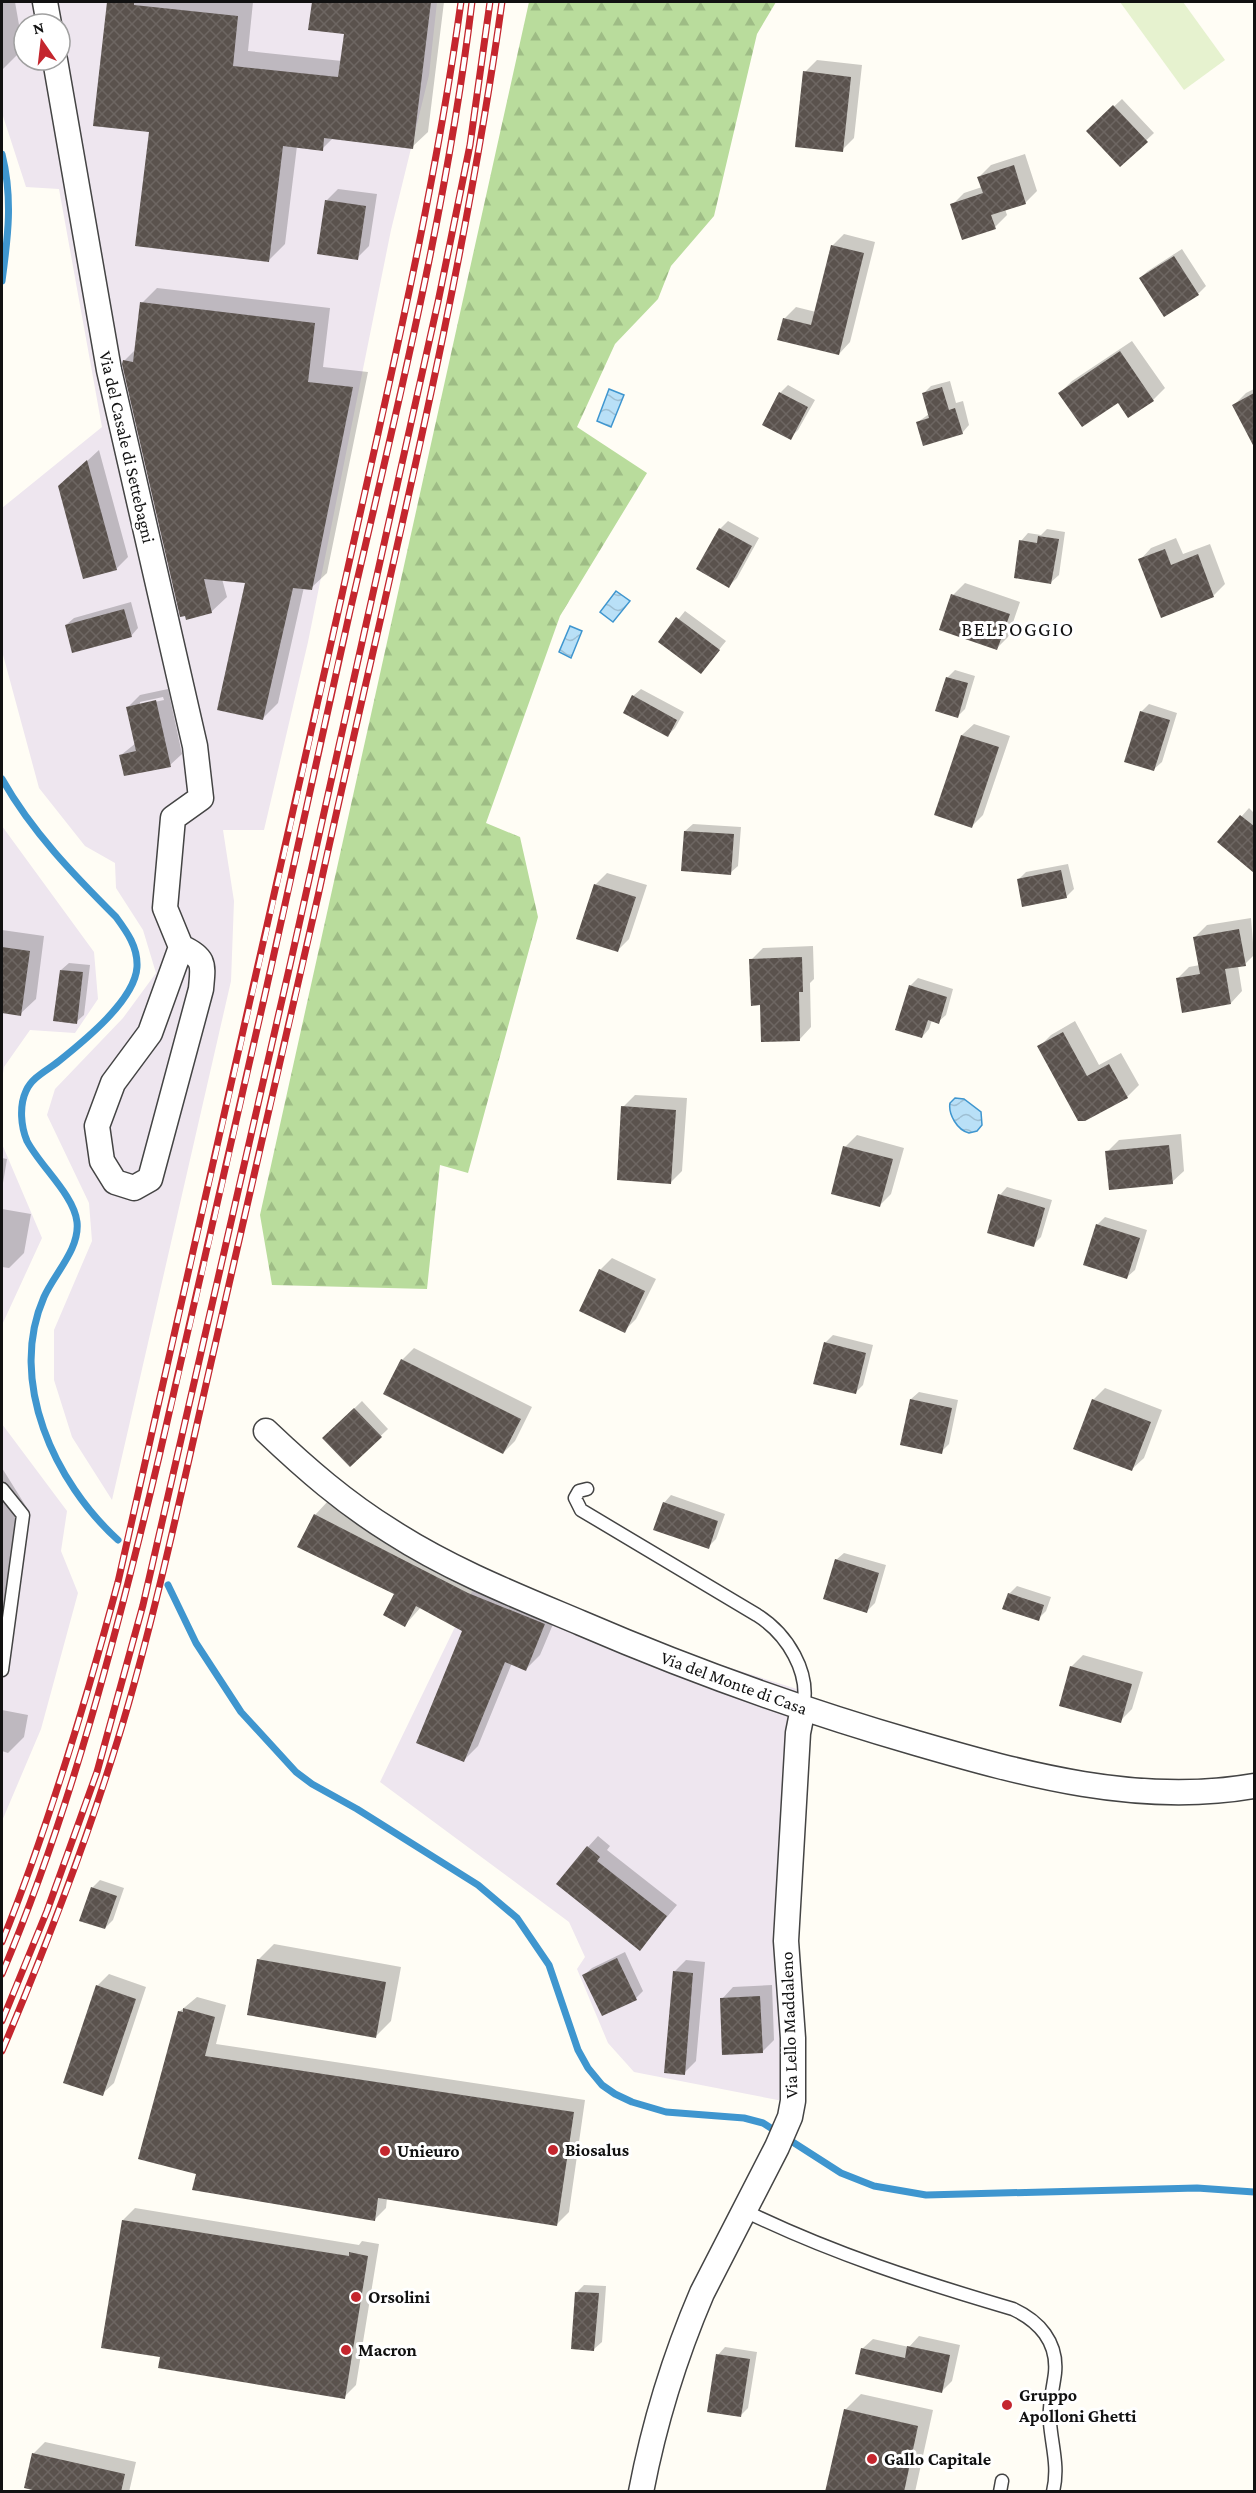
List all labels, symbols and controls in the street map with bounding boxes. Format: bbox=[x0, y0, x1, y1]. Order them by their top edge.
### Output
north arrow bbox=[12, 12, 72, 72]
text: N bbox=[31, 18, 46, 37]
street label: Via del Casale di Settebagni bbox=[95, 349, 159, 545]
district label: BELPOGGIO bbox=[961, 618, 1075, 640]
street label: Via del Monte di Casa bbox=[658, 1647, 810, 1719]
street label: Via Lello Maddaleno bbox=[776, 1951, 802, 2099]
place label: Biosalus bbox=[565, 2140, 629, 2160]
place label: Unieuro bbox=[397, 2141, 460, 2161]
marker: Biosalus bbox=[546, 2143, 560, 2157]
marker: Unieuro bbox=[378, 2144, 392, 2158]
place label: Orsolini bbox=[368, 2287, 431, 2307]
marker: Orsolini bbox=[349, 2290, 363, 2304]
place label: Macron bbox=[358, 2340, 418, 2360]
marker: Macron bbox=[339, 2343, 353, 2357]
place label: Gruppo Apolloni Ghetti bbox=[1018, 2385, 1137, 2426]
marker: Gruppo Apolloni Ghetti bbox=[1000, 2398, 1014, 2412]
place label: Gallo Capitale bbox=[884, 2449, 991, 2469]
marker: Gallo Capitale bbox=[865, 2452, 879, 2466]

